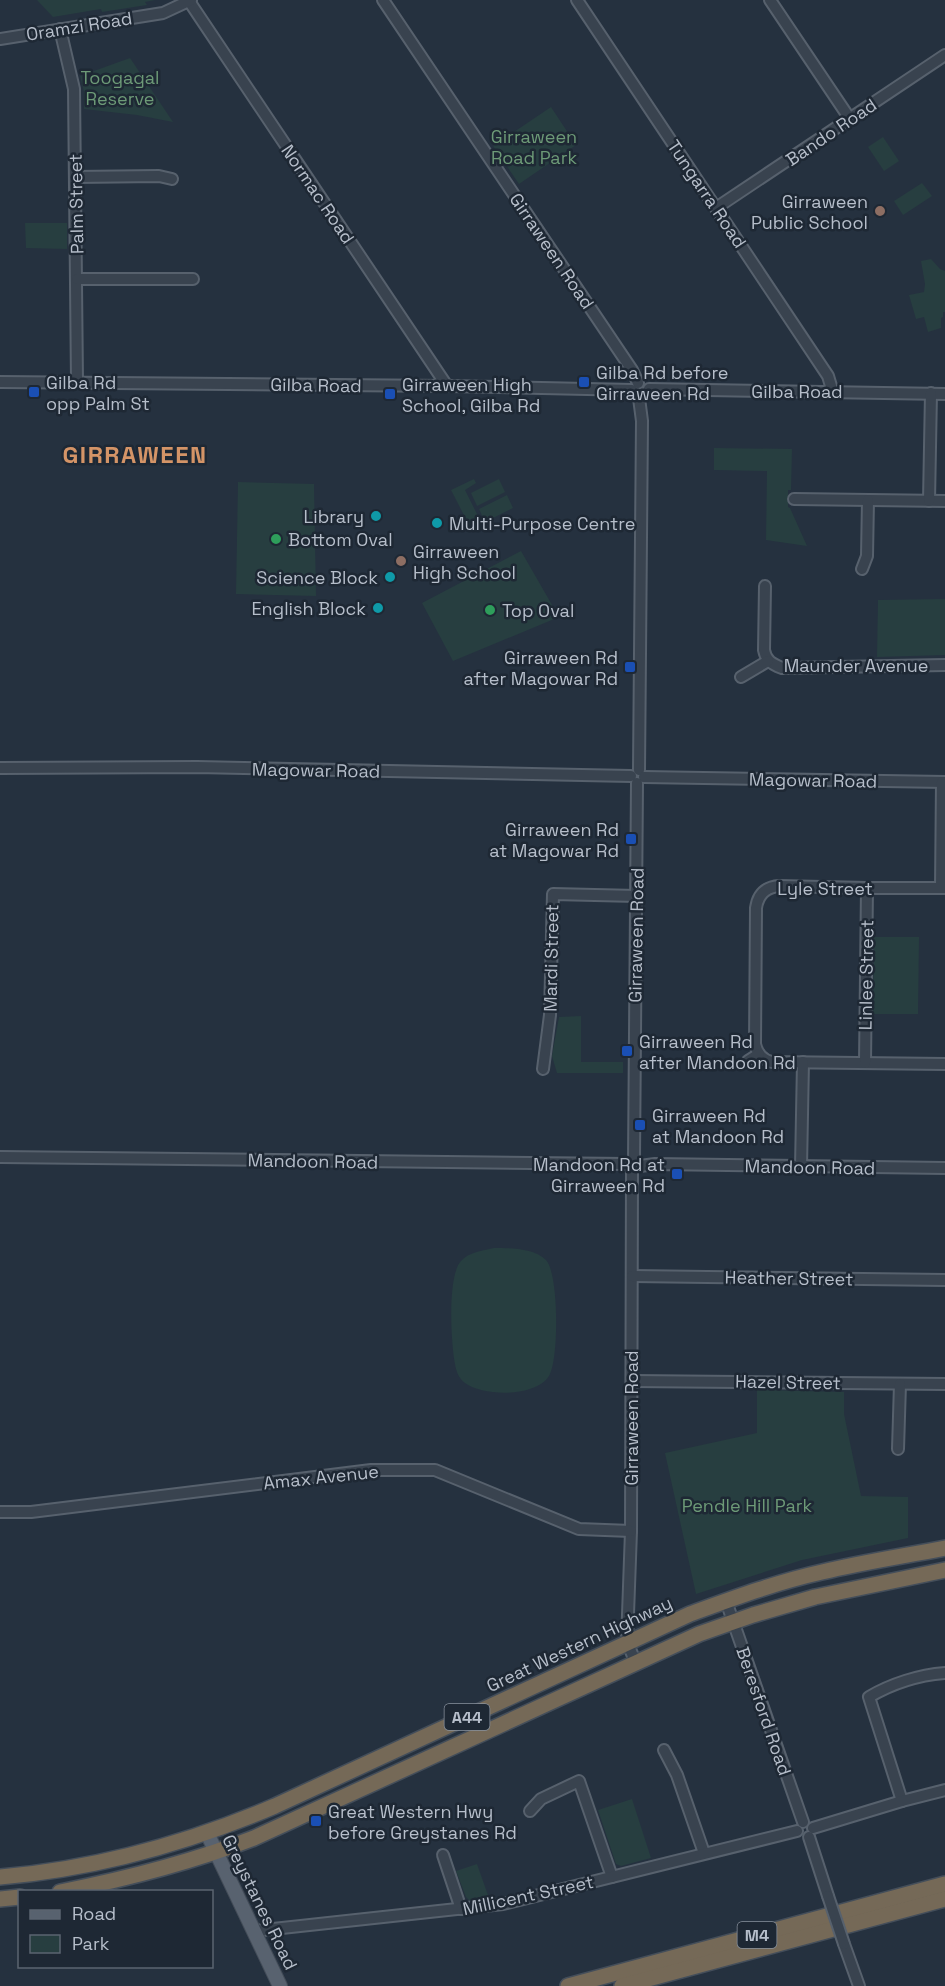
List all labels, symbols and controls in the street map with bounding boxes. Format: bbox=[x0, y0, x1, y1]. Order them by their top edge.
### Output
street label: Oramzi Road bbox=[24, 6, 134, 46]
park label: Toogagal Reserve bbox=[80, 66, 160, 110]
street label: Bando Road bbox=[781, 93, 881, 171]
park label: Girraween Road Park bbox=[491, 125, 577, 169]
street label: Tungarra Road bbox=[662, 136, 752, 252]
street label: Normac Road bbox=[276, 140, 360, 248]
street label: Palm Street bbox=[64, 154, 88, 254]
street label: Girraween Road bbox=[505, 189, 599, 313]
place label: Girraween Public School bbox=[751, 190, 868, 234]
marker: Girraween Public School bbox=[873, 204, 887, 218]
place label: Gilba Rd before Girraween Rd bbox=[596, 361, 729, 405]
place label: Gilba Rd opp Palm St bbox=[46, 371, 150, 415]
street label: Gilba Road bbox=[270, 373, 362, 397]
place label: Girraween High School, Gilba Rd bbox=[402, 373, 540, 417]
marker: Gilba Rd before Girraween Rd bbox=[577, 375, 591, 389]
street label: Gilba Road bbox=[751, 380, 843, 403]
marker: Gilba Rd opp Palm St bbox=[27, 385, 41, 399]
marker: Girraween High School, Gilba Rd bbox=[383, 387, 397, 401]
district label: GIRRAWEEN bbox=[62, 439, 208, 470]
place label: Library bbox=[304, 505, 364, 528]
marker: Library bbox=[369, 509, 383, 523]
place label: Multi-Purpose Centre bbox=[449, 512, 635, 535]
marker: Multi-Purpose Centre bbox=[430, 516, 444, 530]
place label: Bottom Oval bbox=[288, 528, 393, 551]
marker: Bottom Oval bbox=[269, 532, 283, 546]
place label: Girraween High School bbox=[413, 540, 516, 584]
marker: Girraween High School bbox=[394, 554, 408, 568]
place label: Science Block bbox=[256, 566, 378, 589]
marker: Science Block bbox=[383, 570, 397, 584]
place label: English Block bbox=[251, 597, 366, 620]
place label: Top Oval bbox=[502, 599, 574, 622]
marker: English Block bbox=[371, 601, 385, 615]
marker: Top Oval bbox=[483, 603, 497, 617]
place label: Girraween Rd after Magowar Rd bbox=[463, 646, 618, 690]
street label: Maunder Avenue bbox=[784, 654, 928, 677]
marker: Girraween Rd after Magowar Rd bbox=[623, 660, 637, 674]
street label: Magowar Road bbox=[252, 757, 380, 783]
street label: Magowar Road bbox=[749, 767, 877, 793]
place label: Girraween Rd at Magowar Rd bbox=[489, 818, 619, 862]
marker: Girraween Rd at Magowar Rd bbox=[624, 832, 638, 846]
street label: Girraween Road bbox=[623, 867, 649, 1003]
street label: Lyle Street bbox=[777, 877, 873, 900]
street label: Mardi Street bbox=[539, 904, 563, 1012]
street label: Linlee Street bbox=[854, 919, 878, 1031]
place label: Girraween Rd after Mandoon Rd bbox=[639, 1030, 796, 1074]
marker: Girraween Rd after Mandoon Rd bbox=[620, 1044, 634, 1058]
place label: Girraween Rd at Mandoon Rd bbox=[652, 1104, 784, 1148]
marker: Girraween Rd at Mandoon Rd bbox=[633, 1118, 647, 1132]
street label: Mandoon Road bbox=[247, 1148, 379, 1174]
place label: Mandoon Rd at Girraween Rd bbox=[533, 1153, 665, 1197]
street label: Mandoon Road bbox=[744, 1154, 876, 1180]
marker: Mandoon Rd at Girraween Rd bbox=[670, 1167, 684, 1181]
street label: Heather Street bbox=[724, 1265, 854, 1291]
street label: Girraween Road bbox=[620, 1350, 643, 1486]
street label: Hazel Street bbox=[735, 1370, 841, 1394]
street label: Amax Avenue bbox=[262, 1460, 380, 1494]
park label: Pendle Hill Park bbox=[682, 1494, 813, 1517]
street label: Great Western Highway bbox=[483, 1591, 675, 1697]
street label: Beresford Road bbox=[731, 1644, 797, 1778]
road number: A44 bbox=[444, 1704, 490, 1730]
place label: Great Western Hwy before Greystanes Rd bbox=[328, 1800, 517, 1844]
marker: Great Western Hwy before Greystanes Rd bbox=[309, 1814, 323, 1828]
street label: Greystanes Road bbox=[217, 1831, 303, 1973]
street label: Millicent Street bbox=[460, 1870, 596, 1920]
legend bbox=[18, 1890, 213, 1968]
text: Road bbox=[72, 1902, 116, 1925]
road number: M4 bbox=[738, 1922, 777, 1948]
text: Park bbox=[72, 1932, 110, 1955]

